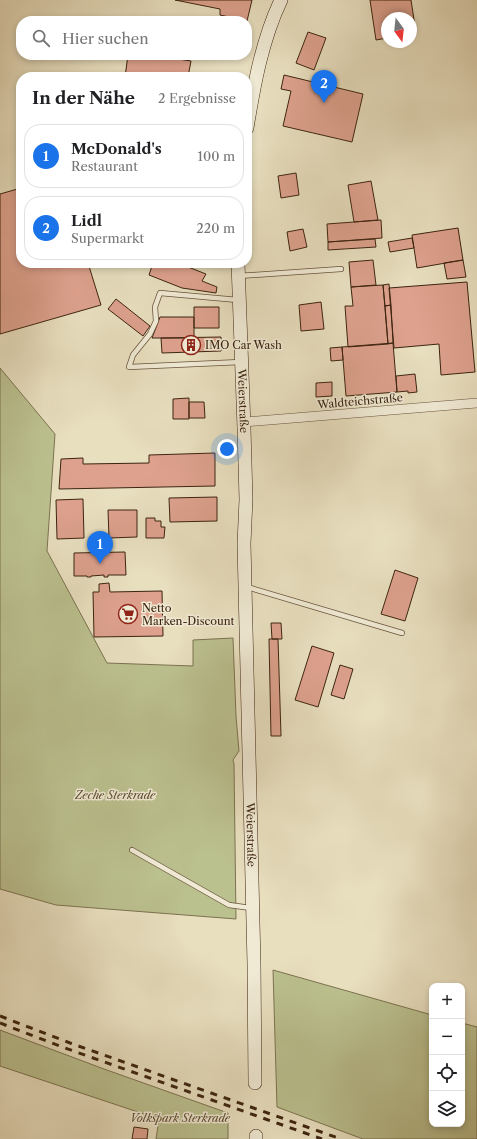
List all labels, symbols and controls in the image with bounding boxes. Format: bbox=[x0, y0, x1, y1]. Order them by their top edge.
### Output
north arrow bbox=[381, 12, 417, 48]
search box bbox=[16, 16, 252, 60]
icon: search bbox=[30, 27, 52, 49]
text: Hier suchen bbox=[62, 29, 149, 48]
pin: 2 bbox=[311, 70, 337, 103]
text: In der Nähe bbox=[32, 88, 135, 108]
text: 2 Ergebnisse bbox=[158, 90, 236, 106]
text: McDonald's bbox=[71, 139, 162, 158]
text: 1 bbox=[43, 148, 49, 164]
text: 100 m bbox=[197, 148, 235, 164]
text: Restaurant bbox=[71, 158, 138, 174]
text: Lidl bbox=[71, 211, 102, 230]
text: 2 bbox=[42, 220, 50, 236]
text: 220 m bbox=[196, 220, 235, 236]
text: Supermarkt bbox=[71, 230, 144, 246]
building icon: IMO Car Wash bbox=[180, 334, 202, 356]
place label: IMO Car Wash bbox=[205, 338, 282, 352]
street label: Weierstraße bbox=[235, 368, 251, 433]
street label: Waldteichstraße bbox=[316, 390, 403, 412]
your location bbox=[217, 439, 237, 459]
pin: 1 bbox=[87, 531, 113, 564]
place label: Netto Marken-Discount bbox=[142, 601, 235, 628]
supermarket icon: Netto Marken-Discount bbox=[117, 603, 139, 625]
park label: Zeche Sterkrade bbox=[74, 788, 156, 802]
street label: Weierstraße bbox=[243, 801, 259, 867]
map controls bbox=[429, 983, 465, 1127]
button: + bbox=[429, 983, 465, 1019]
button: − bbox=[429, 1019, 465, 1055]
button: locate bbox=[429, 1055, 465, 1091]
button: layers bbox=[429, 1091, 465, 1127]
park label: Volkspark Sterkrade bbox=[130, 1111, 231, 1125]

